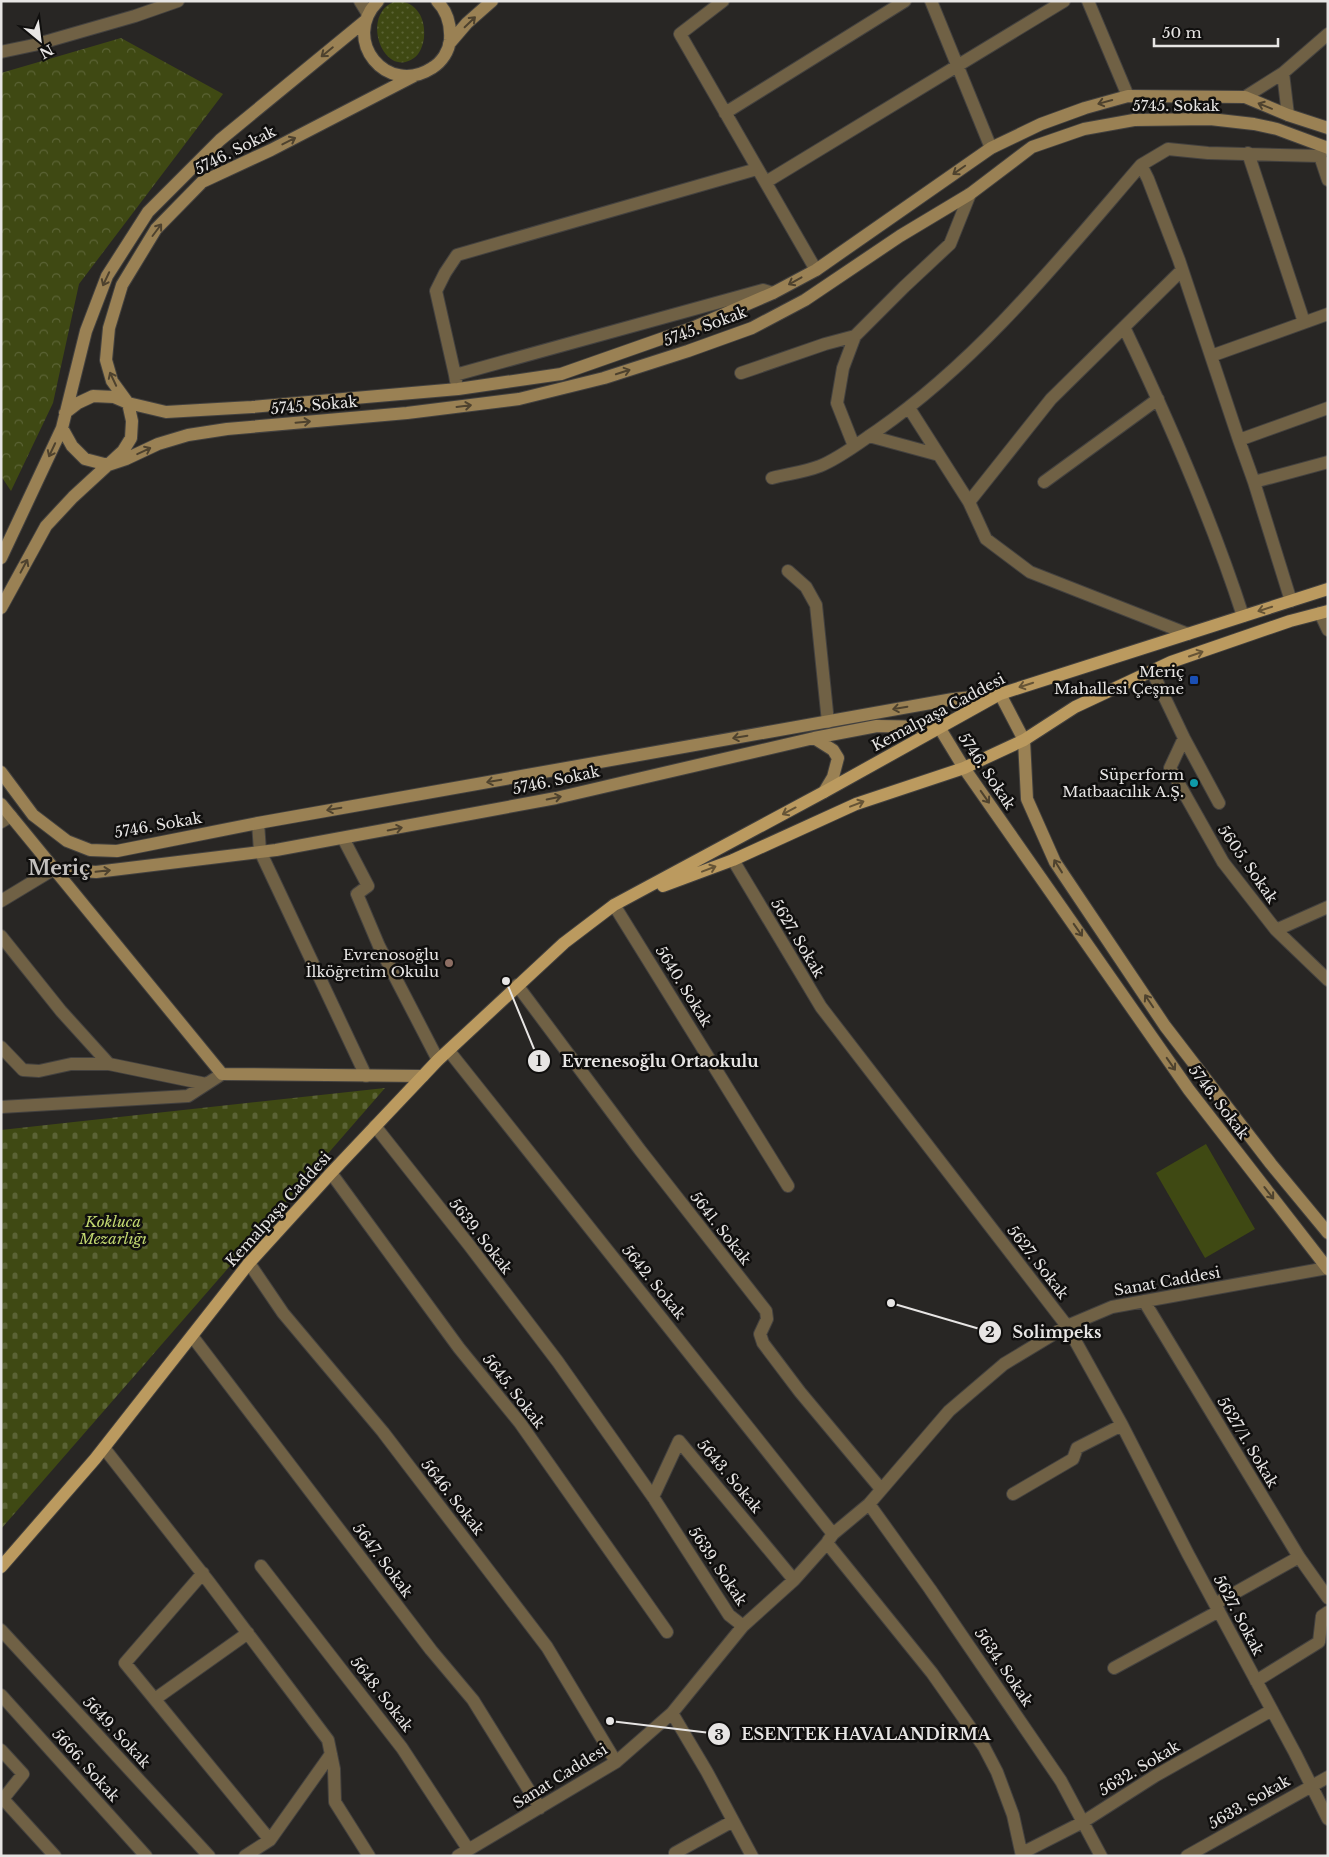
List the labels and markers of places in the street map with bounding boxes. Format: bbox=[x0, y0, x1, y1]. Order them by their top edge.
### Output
place label: Meriç Mahallesi Çeşme bbox=[1054, 662, 1184, 698]
marker: Meriç Mahallesi Çeşme bbox=[1188, 674, 1200, 686]
place label: Süperform Matbaacılık A.Ş. bbox=[1062, 765, 1184, 801]
marker: Süperform Matbaacılık A.Ş. bbox=[1188, 777, 1200, 789]
place label: Evrenosoğlu İlköğretim Okulu bbox=[305, 945, 439, 981]
marker: Evrenosoğlu İlköğretim Okulu bbox=[443, 957, 455, 969]
callout: Evrenesoğlu Ortaokulu bbox=[526, 1045, 769, 1076]
callout: Solimpeks bbox=[977, 1317, 1111, 1348]
callout: ESENTEK HAVALANDİRMA bbox=[706, 1719, 1001, 1750]

